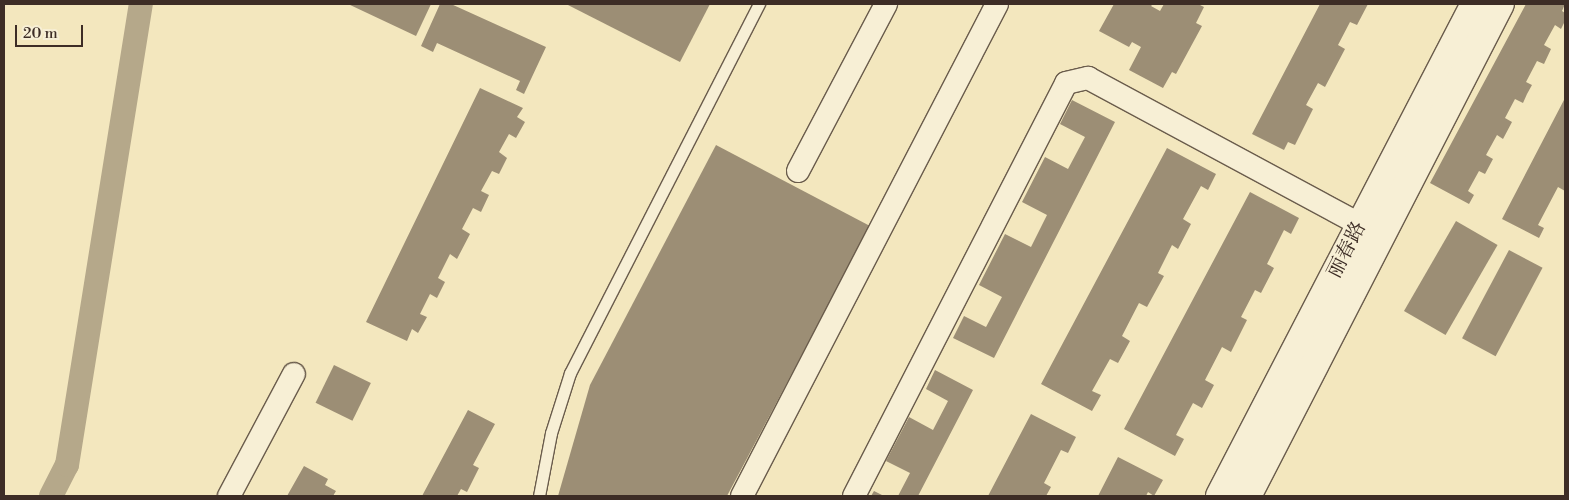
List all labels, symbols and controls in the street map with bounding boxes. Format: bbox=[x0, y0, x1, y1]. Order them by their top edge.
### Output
scale bar bbox=[18, 15, 85, 47]
text: 20 m bbox=[23, 24, 58, 43]
street label: 丽春路 bbox=[1323, 218, 1371, 282]

